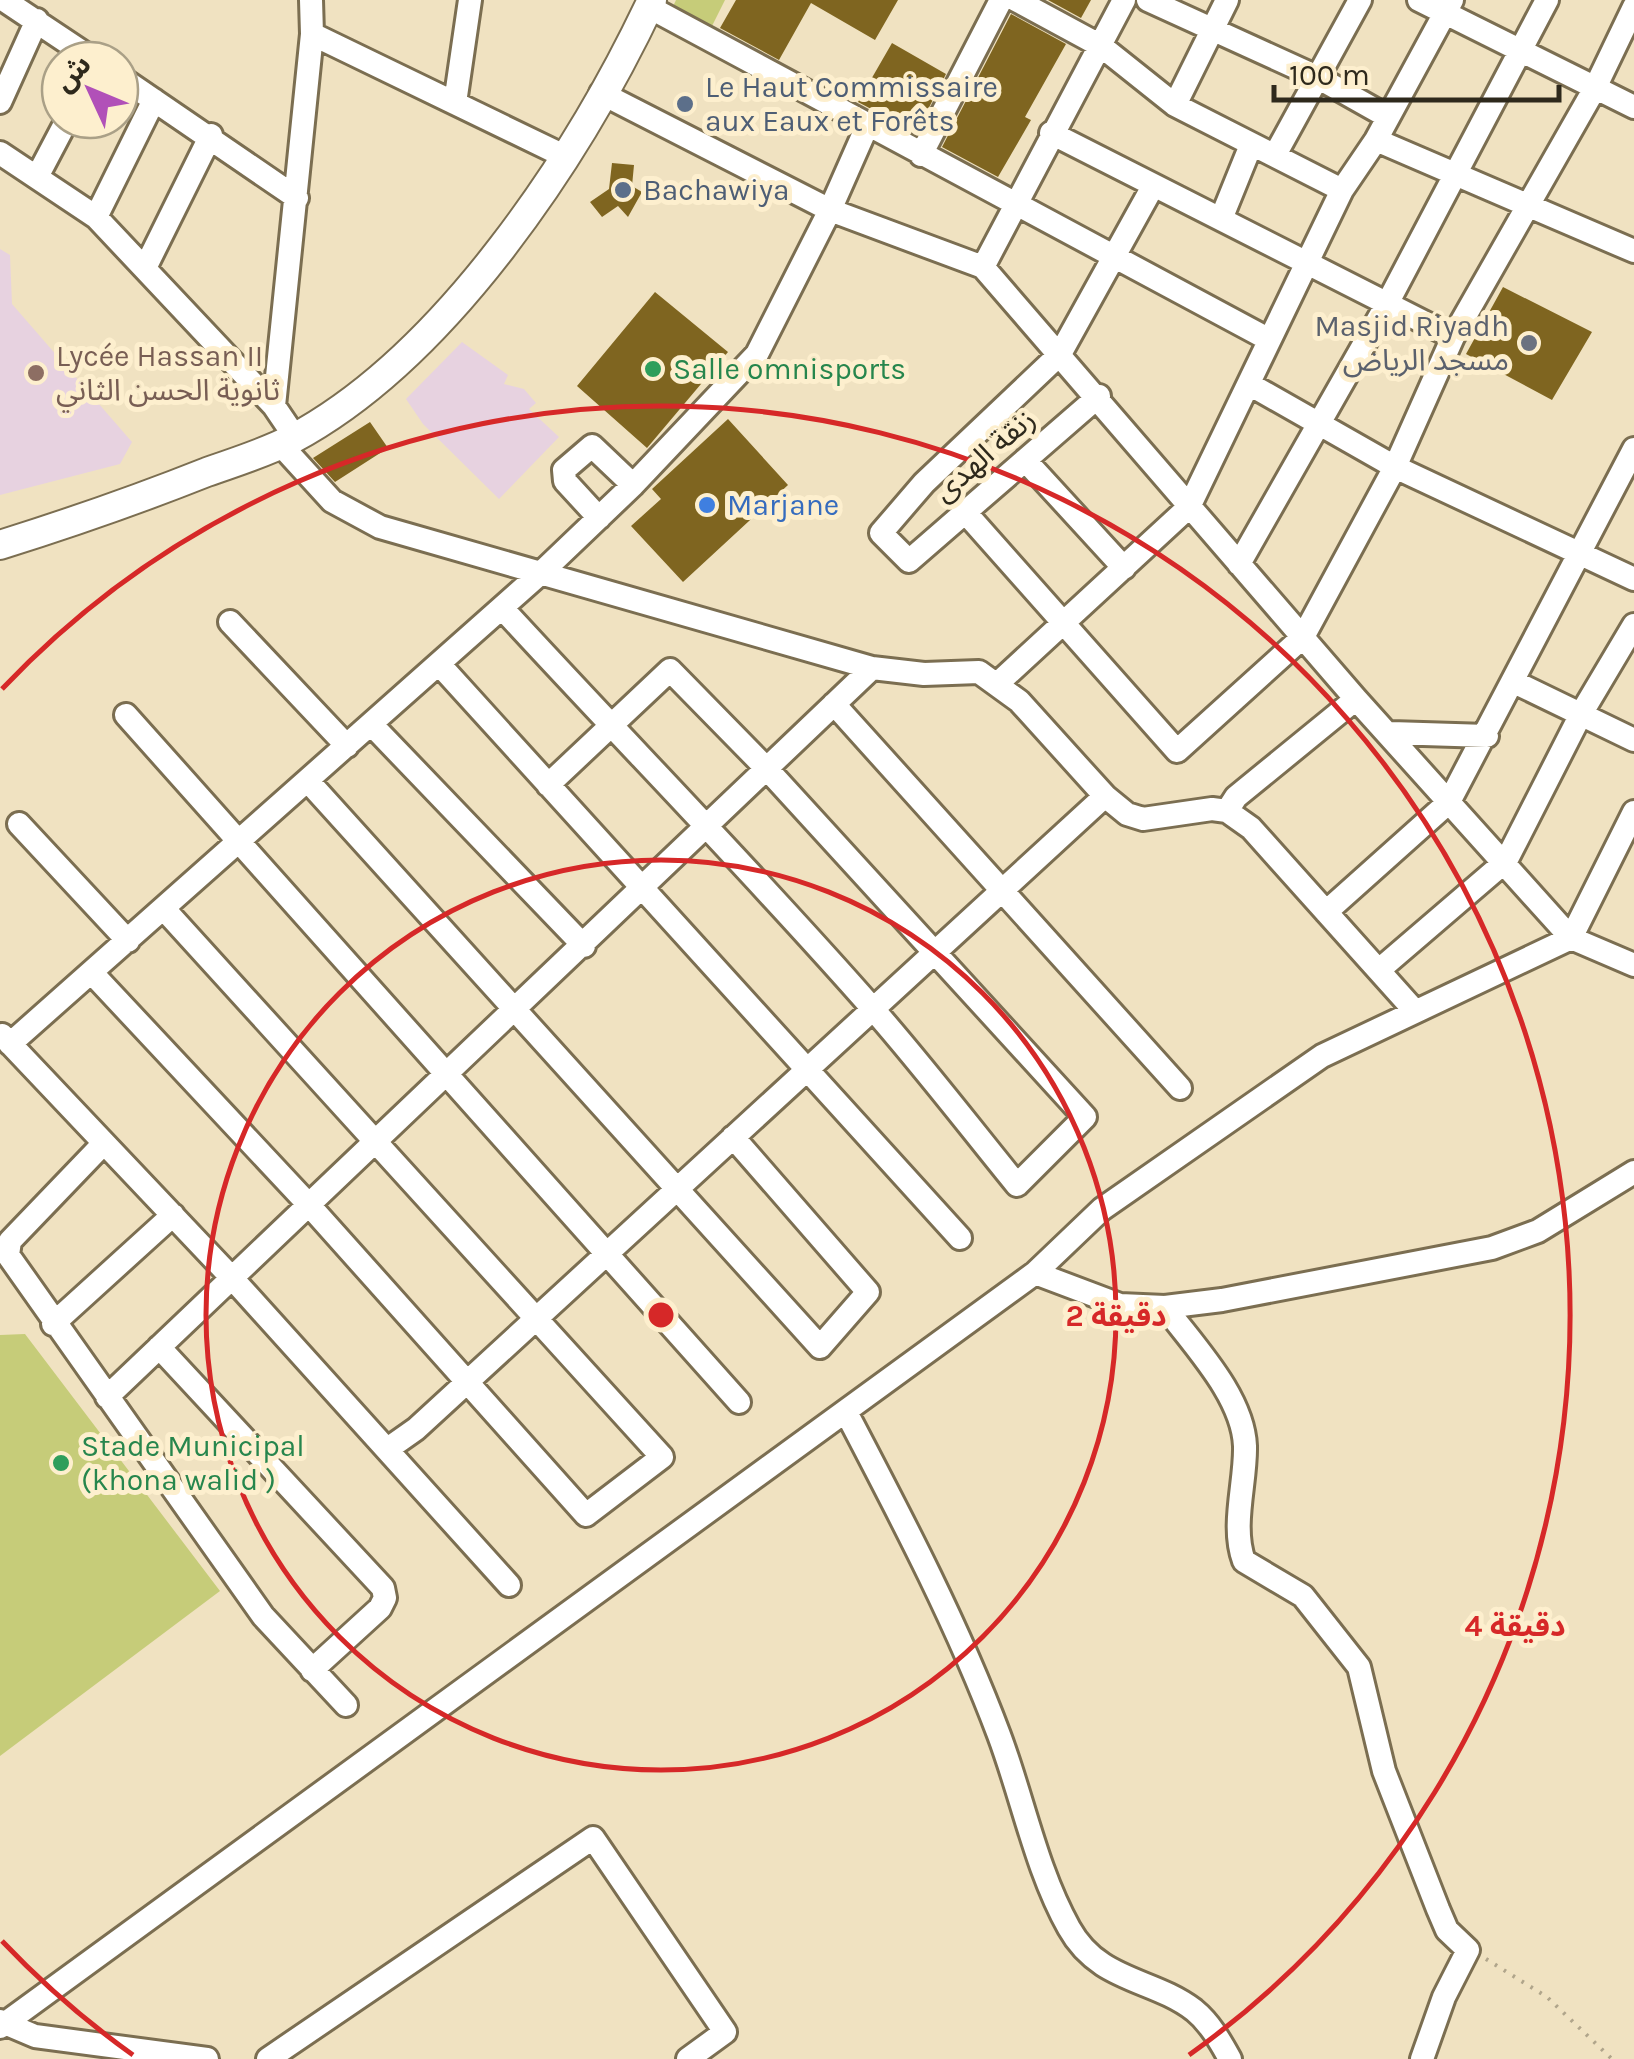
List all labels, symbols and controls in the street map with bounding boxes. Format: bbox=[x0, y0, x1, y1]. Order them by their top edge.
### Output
north arrow bbox=[40, 40, 140, 140]
scale bar bbox=[1274, 40, 1559, 102]
text: ش bbox=[47, 48, 98, 98]
text: 100 m bbox=[1289, 57, 1370, 93]
place label: Le Haut Commissaire aux Eaux et Forêts bbox=[705, 69, 998, 139]
marker: Le Haut Commissaire aux Eaux et Forêts bbox=[674, 93, 696, 115]
place label: Bachawiya bbox=[643, 172, 789, 208]
marker: Bachawiya bbox=[612, 179, 634, 201]
place label: Masjid Riyadh مسجد الرياض bbox=[1314, 308, 1509, 378]
marker: Masjid Riyadh مسجد الرياض bbox=[1518, 332, 1540, 354]
place label: Lycée Hassan II ثانوية الحسن الثاني bbox=[56, 338, 280, 413]
place label: Salle omnisports bbox=[673, 351, 906, 387]
marker: Salle omnisports bbox=[642, 358, 664, 380]
marker: Lycée Hassan II ثانوية الحسن الثاني bbox=[25, 362, 47, 384]
street label: زنقة الهدى bbox=[926, 401, 1042, 509]
place label: Marjane bbox=[727, 487, 839, 523]
marker: Marjane bbox=[696, 494, 718, 516]
centre of rings bbox=[643, 1297, 679, 1333]
text: 2 دقيقة bbox=[1065, 1298, 1167, 1334]
place label: Stade Municipal (khona walid ) bbox=[81, 1428, 305, 1498]
marker: Stade Municipal (khona walid ) bbox=[50, 1452, 72, 1474]
text: 4 دقيقة bbox=[1465, 1608, 1565, 1644]

